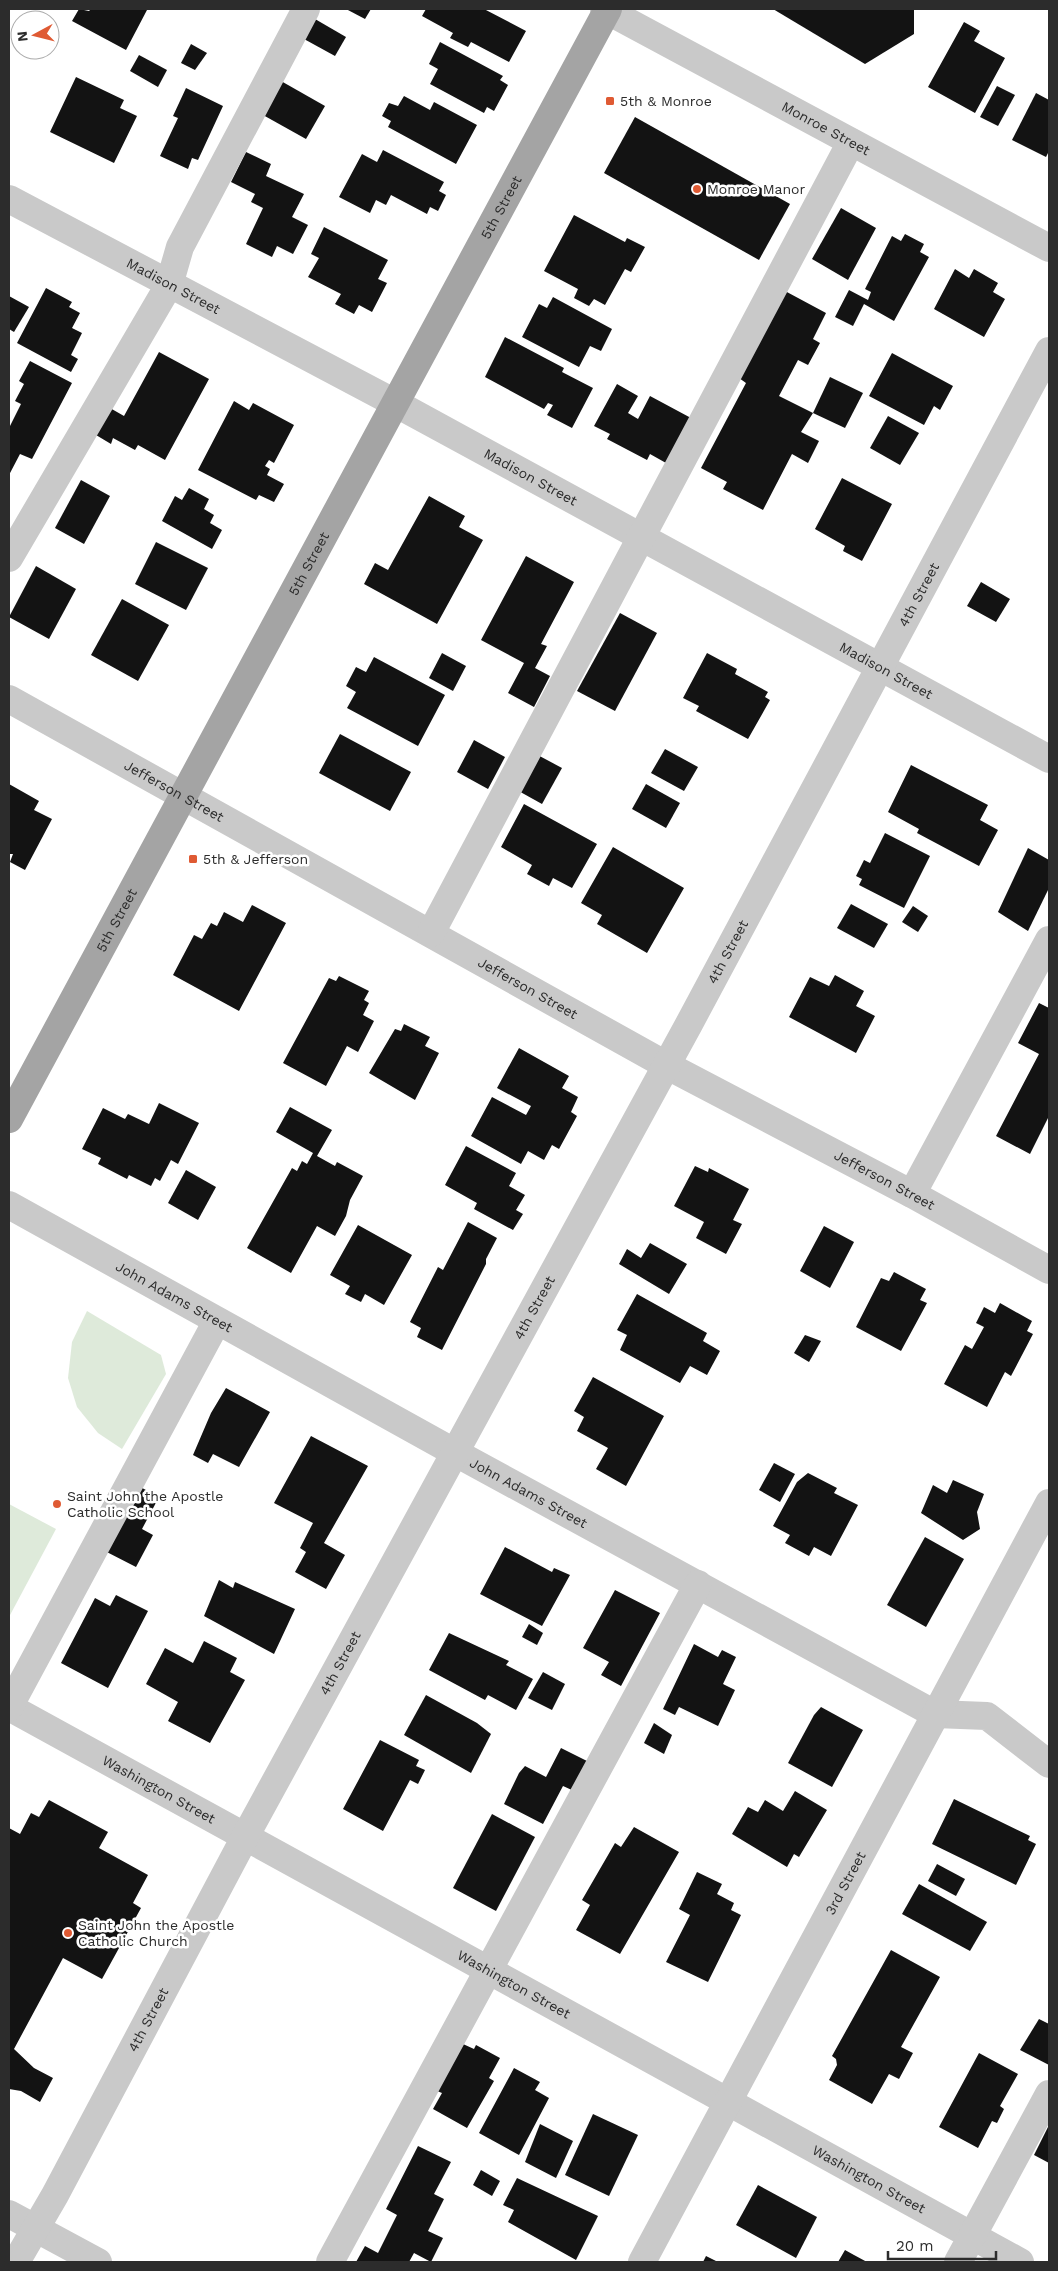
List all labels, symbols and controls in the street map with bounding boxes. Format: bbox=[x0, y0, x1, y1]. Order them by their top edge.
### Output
north arrow bbox=[10, 10, 60, 60]
text: N bbox=[14, 30, 31, 43]
place label: 5th & Monroe bbox=[620, 93, 712, 109]
marker: 5th & Monroe bbox=[604, 95, 616, 107]
street label: Monroe Street bbox=[779, 98, 873, 159]
street label: 5th Street bbox=[477, 173, 525, 242]
place label: Monroe Manor bbox=[707, 181, 806, 197]
marker: Monroe Manor bbox=[691, 183, 703, 195]
street label: Madison Street bbox=[124, 255, 223, 317]
street label: Madison Street bbox=[481, 445, 580, 509]
street label: 5th Street bbox=[285, 529, 332, 598]
street label: 4th Street bbox=[895, 560, 942, 629]
street label: Madison Street bbox=[837, 639, 936, 702]
street label: Jefferson Street bbox=[121, 757, 227, 825]
place label: 5th & Jefferson bbox=[203, 851, 308, 867]
marker: 5th & Jefferson bbox=[187, 853, 199, 865]
street label: 5th Street bbox=[93, 886, 140, 955]
street label: 4th Street bbox=[704, 917, 751, 987]
street label: Jefferson Street bbox=[475, 954, 581, 1022]
street label: Jefferson Street bbox=[832, 1147, 938, 1213]
street label: John Adams Street bbox=[113, 1258, 236, 1336]
street label: 4th Street bbox=[510, 1273, 558, 1342]
street label: John Adams Street bbox=[467, 1454, 590, 1531]
place label: Saint John the Apostle Catholic School bbox=[67, 1488, 223, 1520]
marker: Saint John the Apostle Catholic School bbox=[51, 1498, 63, 1510]
street label: 4th Street bbox=[316, 1628, 364, 1698]
street label: Washington Street bbox=[100, 1752, 218, 1827]
street label: 3rd Street bbox=[822, 1849, 869, 1917]
place label: Saint John the Apostle Catholic Church bbox=[78, 1917, 234, 1949]
marker: Saint John the Apostle Catholic Church bbox=[62, 1927, 74, 1939]
street label: Washington Street bbox=[455, 1947, 573, 2022]
street label: 4th Street bbox=[125, 1985, 172, 2054]
street label: Washington Street bbox=[810, 2142, 928, 2217]
scale bar bbox=[888, 2228, 996, 2260]
text: 20 m bbox=[896, 2237, 934, 2255]

